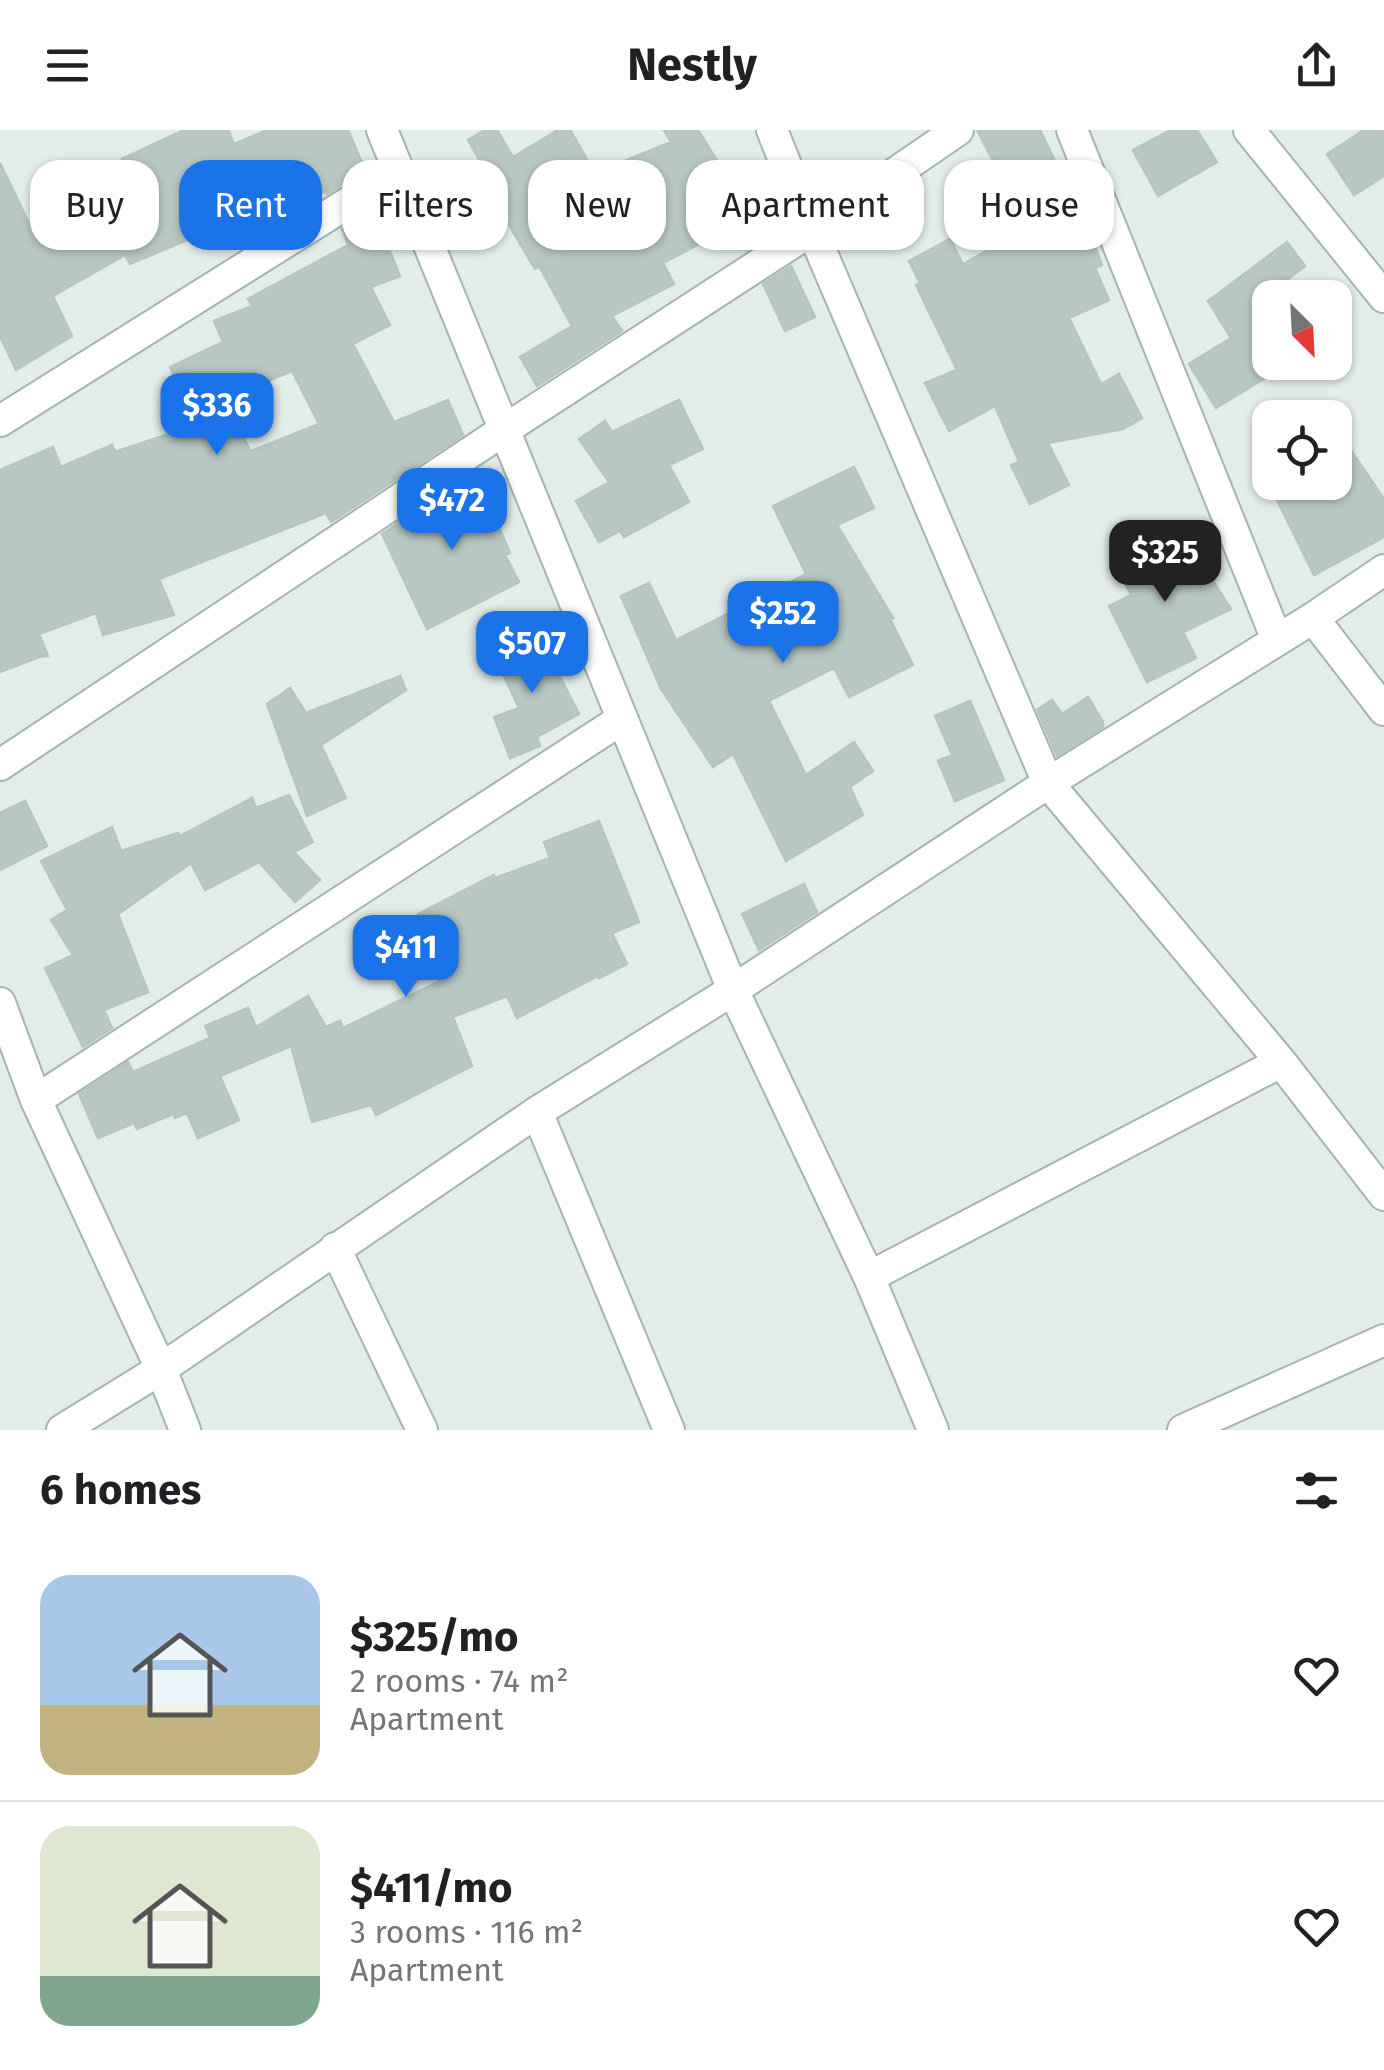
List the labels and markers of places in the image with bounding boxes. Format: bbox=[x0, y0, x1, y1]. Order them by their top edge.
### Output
pin: $336 bbox=[158, 373, 276, 458]
pin: $472 bbox=[393, 468, 511, 553]
pin: $325 bbox=[1106, 520, 1224, 605]
pin: $252 bbox=[724, 581, 842, 666]
pin: $507 bbox=[473, 611, 591, 696]
pin: $411 bbox=[347, 915, 465, 1000]

